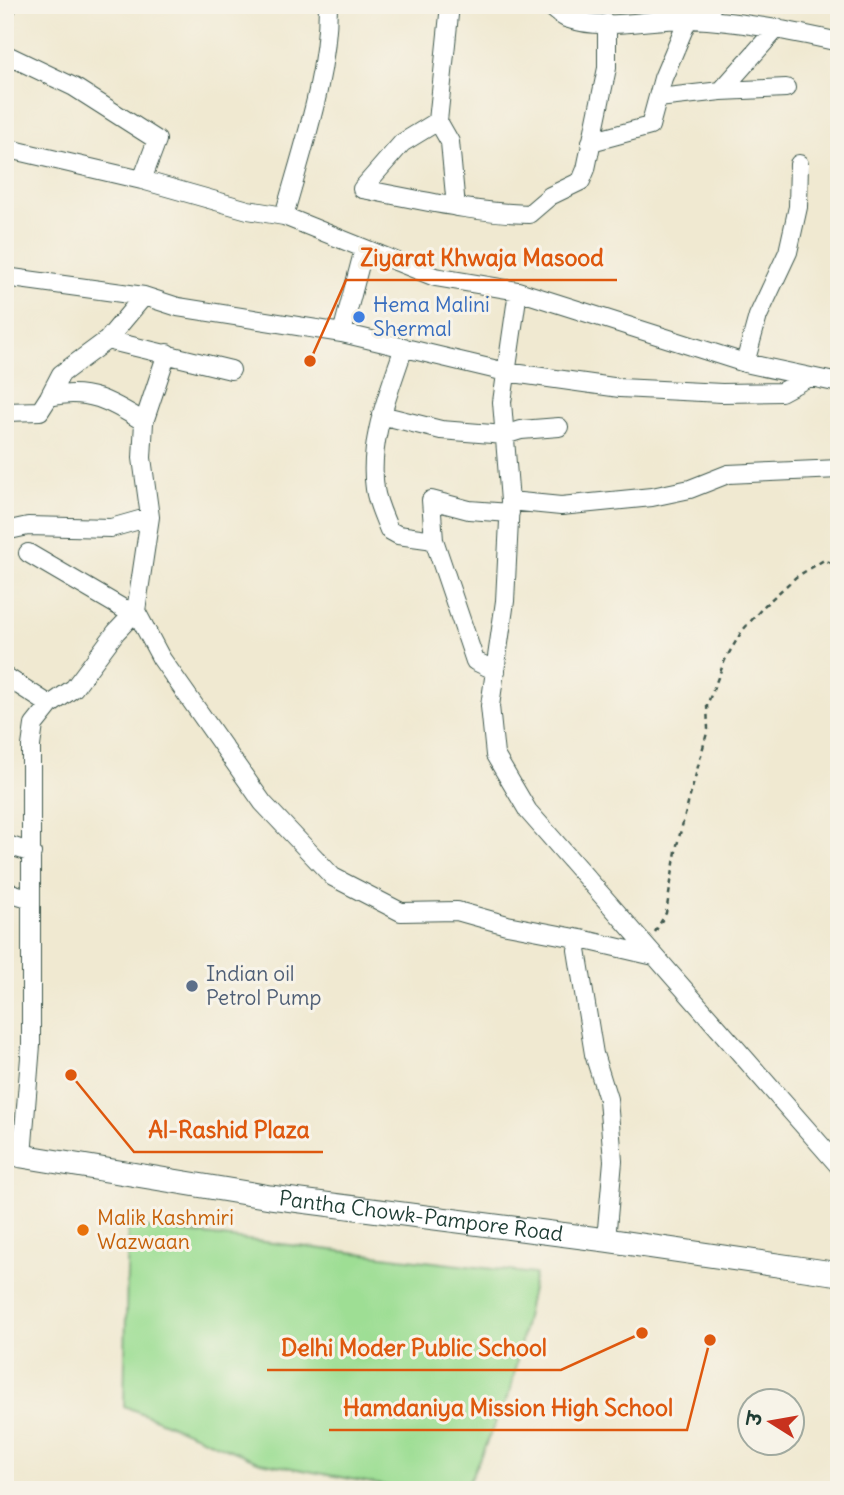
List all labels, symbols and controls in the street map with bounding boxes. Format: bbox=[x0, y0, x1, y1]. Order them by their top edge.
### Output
callout: Ziyarat Khwaja Masood bbox=[346, 236, 617, 280]
text: Ziyarat Khwaja Masood bbox=[360, 243, 604, 272]
place label: Hema Malini Shermal bbox=[373, 291, 490, 342]
marker: Hema Malini Shermal bbox=[351, 309, 367, 325]
place label: Indian oil Petrol Pump bbox=[206, 960, 321, 1011]
marker: Indian oil Petrol Pump bbox=[184, 978, 200, 994]
callout: Al-Rashid Plaza bbox=[134, 1108, 323, 1152]
text: Al-Rashid Plaza bbox=[148, 1115, 310, 1144]
street label: Pantha Chowk-Pampore Road bbox=[278, 1184, 565, 1247]
place label: Malik Kashmiri Wazwaan bbox=[97, 1204, 234, 1255]
marker: Malik Kashmiri Wazwaan bbox=[75, 1222, 91, 1238]
callout: Delhi Moder Public School bbox=[267, 1326, 561, 1370]
text: Delhi Moder Public School bbox=[281, 1333, 547, 1362]
callout: Hamdaniya Mission High School bbox=[329, 1386, 687, 1430]
north arrow bbox=[736, 1386, 806, 1456]
text: Hamdaniya Mission High School bbox=[343, 1393, 673, 1422]
text: उ bbox=[741, 1408, 768, 1429]

